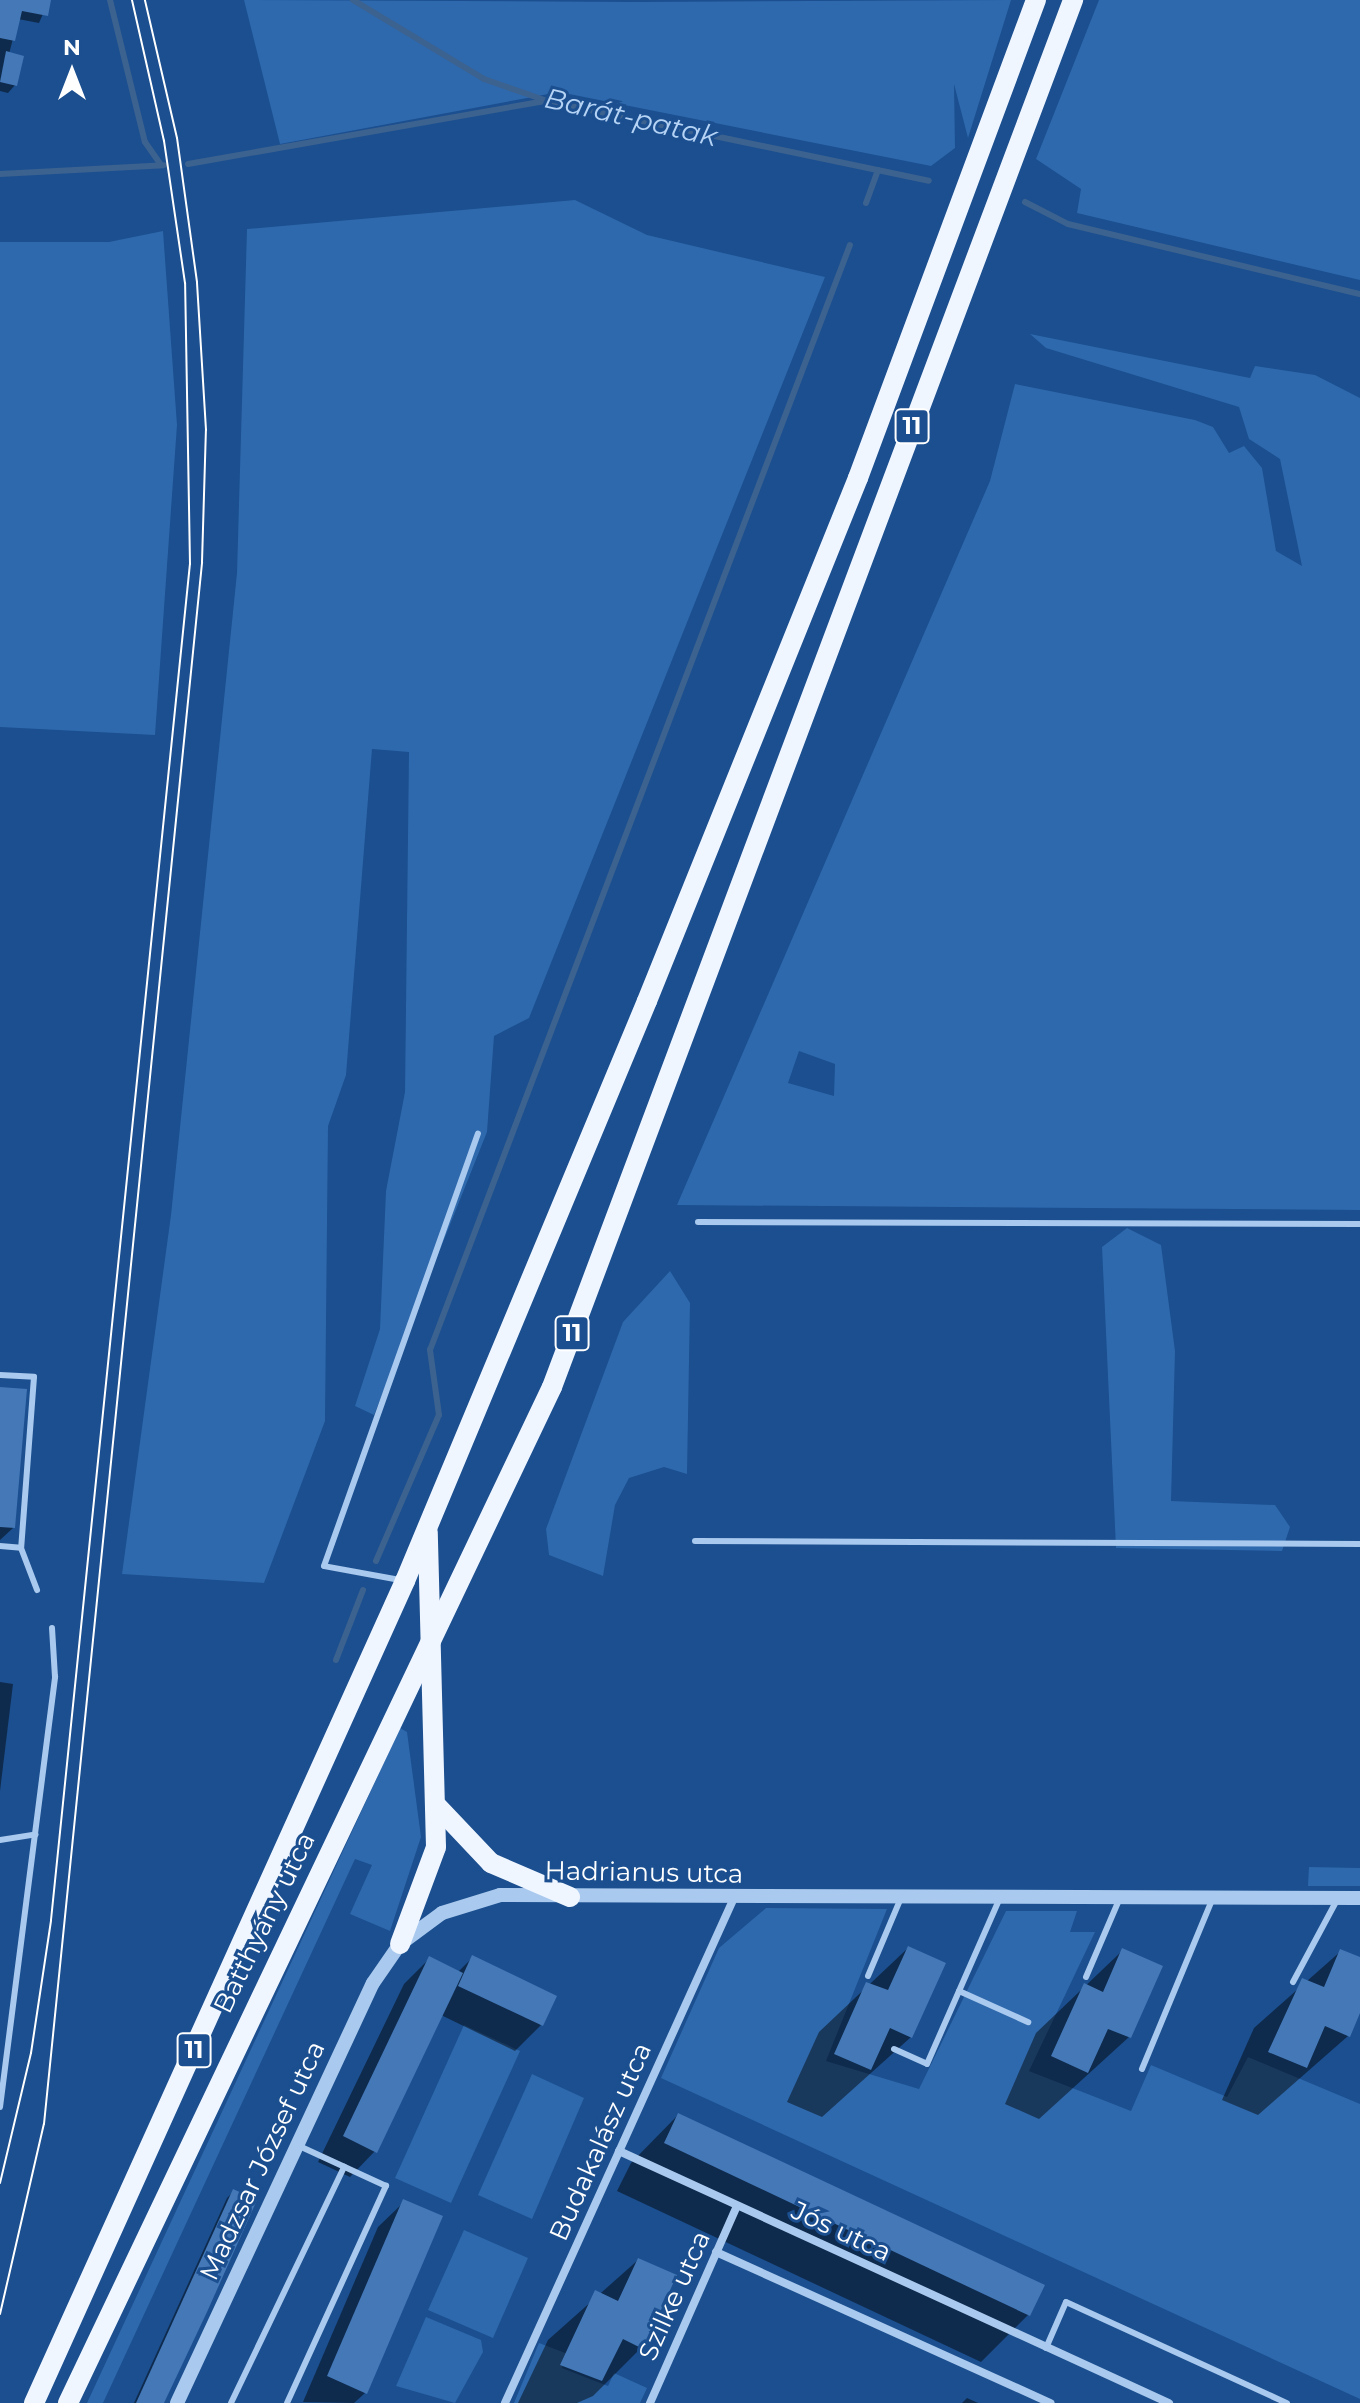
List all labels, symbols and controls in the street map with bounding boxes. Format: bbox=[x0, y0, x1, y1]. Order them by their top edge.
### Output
north arrow bbox=[32, 32, 112, 112]
text: N bbox=[63, 34, 81, 61]
water label: Barát-patak bbox=[541, 81, 721, 153]
road number: 11 bbox=[894, 406, 930, 446]
road number: 11 bbox=[554, 1313, 590, 1353]
street label: Batthyány utca bbox=[208, 1828, 322, 2018]
street label: Hadrianus utca bbox=[544, 1856, 744, 1890]
road number: 11 bbox=[176, 2030, 212, 2070]
street label: Madzsar József utca bbox=[194, 2036, 332, 2286]
street label: Budakalász utca bbox=[543, 2038, 659, 2246]
street label: Jós utca bbox=[786, 2195, 896, 2269]
street label: Szilke utca bbox=[633, 2226, 717, 2366]

